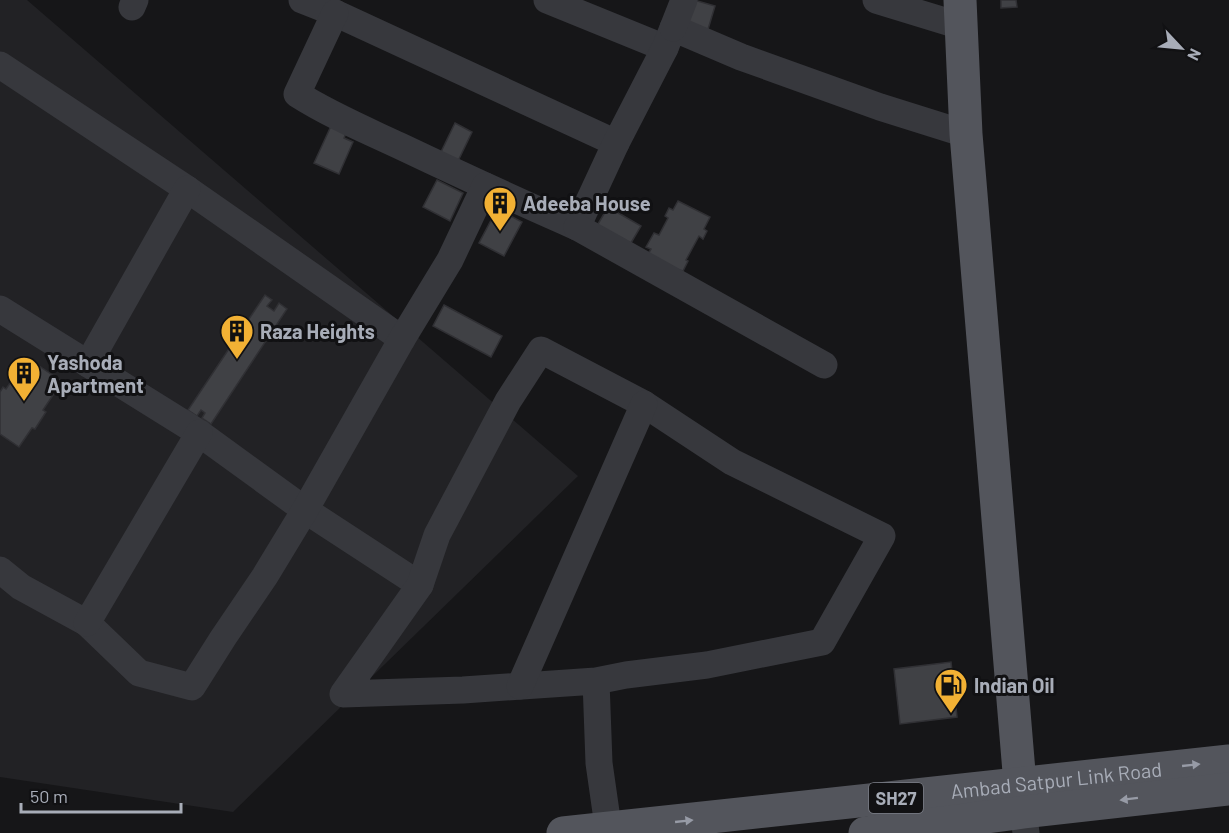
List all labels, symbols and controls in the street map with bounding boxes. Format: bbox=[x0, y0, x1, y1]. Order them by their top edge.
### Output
north arrow bbox=[1151, 18, 1211, 78]
text: N bbox=[1184, 46, 1206, 64]
building icon: Adeeba House bbox=[482, 185, 518, 232]
place label: Adeeba House bbox=[523, 191, 651, 215]
building icon: Raza Heights bbox=[219, 313, 255, 360]
place label: Raza Heights bbox=[260, 319, 375, 343]
place label: Yashoda Apartment bbox=[47, 350, 144, 397]
building icon: Yashoda Apartment bbox=[6, 355, 42, 402]
fuel station icon: Indian Oil bbox=[933, 667, 969, 714]
place label: Indian Oil bbox=[974, 673, 1054, 697]
street label: Ambad Satpur Link Road bbox=[949, 756, 1163, 803]
one-way arrow bbox=[1182, 760, 1201, 770]
scale bar bbox=[21, 776, 182, 814]
road number: SH27 bbox=[869, 783, 923, 813]
text: 50 m bbox=[30, 785, 68, 807]
one-way arrow bbox=[1119, 794, 1138, 804]
one-way arrow bbox=[675, 816, 694, 826]

